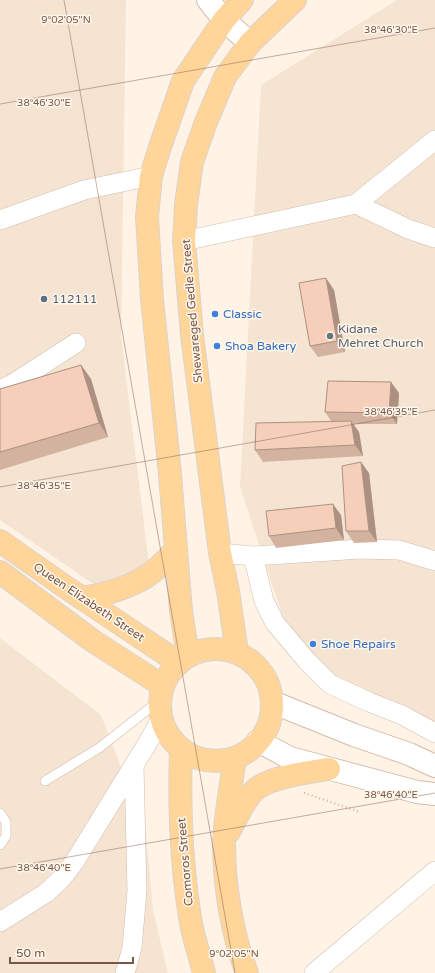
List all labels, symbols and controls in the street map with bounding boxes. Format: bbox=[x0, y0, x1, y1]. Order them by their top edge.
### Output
text: 9°02'05"N bbox=[41, 14, 91, 26]
text: 38°46'30"E bbox=[364, 24, 418, 36]
text: 38°46'30"E bbox=[17, 97, 71, 109]
street label: Shewareged Gedle Street bbox=[179, 238, 205, 384]
place label: 112111 bbox=[52, 292, 97, 306]
marker: 112111 bbox=[39, 294, 49, 304]
place label: Classic bbox=[223, 307, 262, 321]
marker: Classic bbox=[210, 309, 220, 319]
place label: Kidane Mehret Church bbox=[338, 322, 423, 350]
marker: Kidane Mehret Church bbox=[325, 331, 335, 341]
place label: Shoa Bakery bbox=[225, 339, 297, 353]
marker: Shoa Bakery bbox=[212, 341, 222, 351]
text: 38°46'35"E bbox=[364, 406, 418, 418]
text: 38°46'35"E bbox=[17, 480, 71, 492]
street label: Queen Elizabeth Street bbox=[31, 560, 148, 645]
place label: Shoe Repairs bbox=[321, 637, 396, 651]
marker: Shoe Repairs bbox=[308, 639, 318, 649]
text: 38°46'40"E bbox=[364, 789, 418, 801]
street label: Comoros Street bbox=[174, 817, 196, 907]
text: 38°46'40"E bbox=[17, 862, 71, 874]
scale bar bbox=[10, 939, 133, 965]
text: 50 m bbox=[16, 946, 45, 960]
text: 9°02'05"N bbox=[209, 948, 259, 960]

